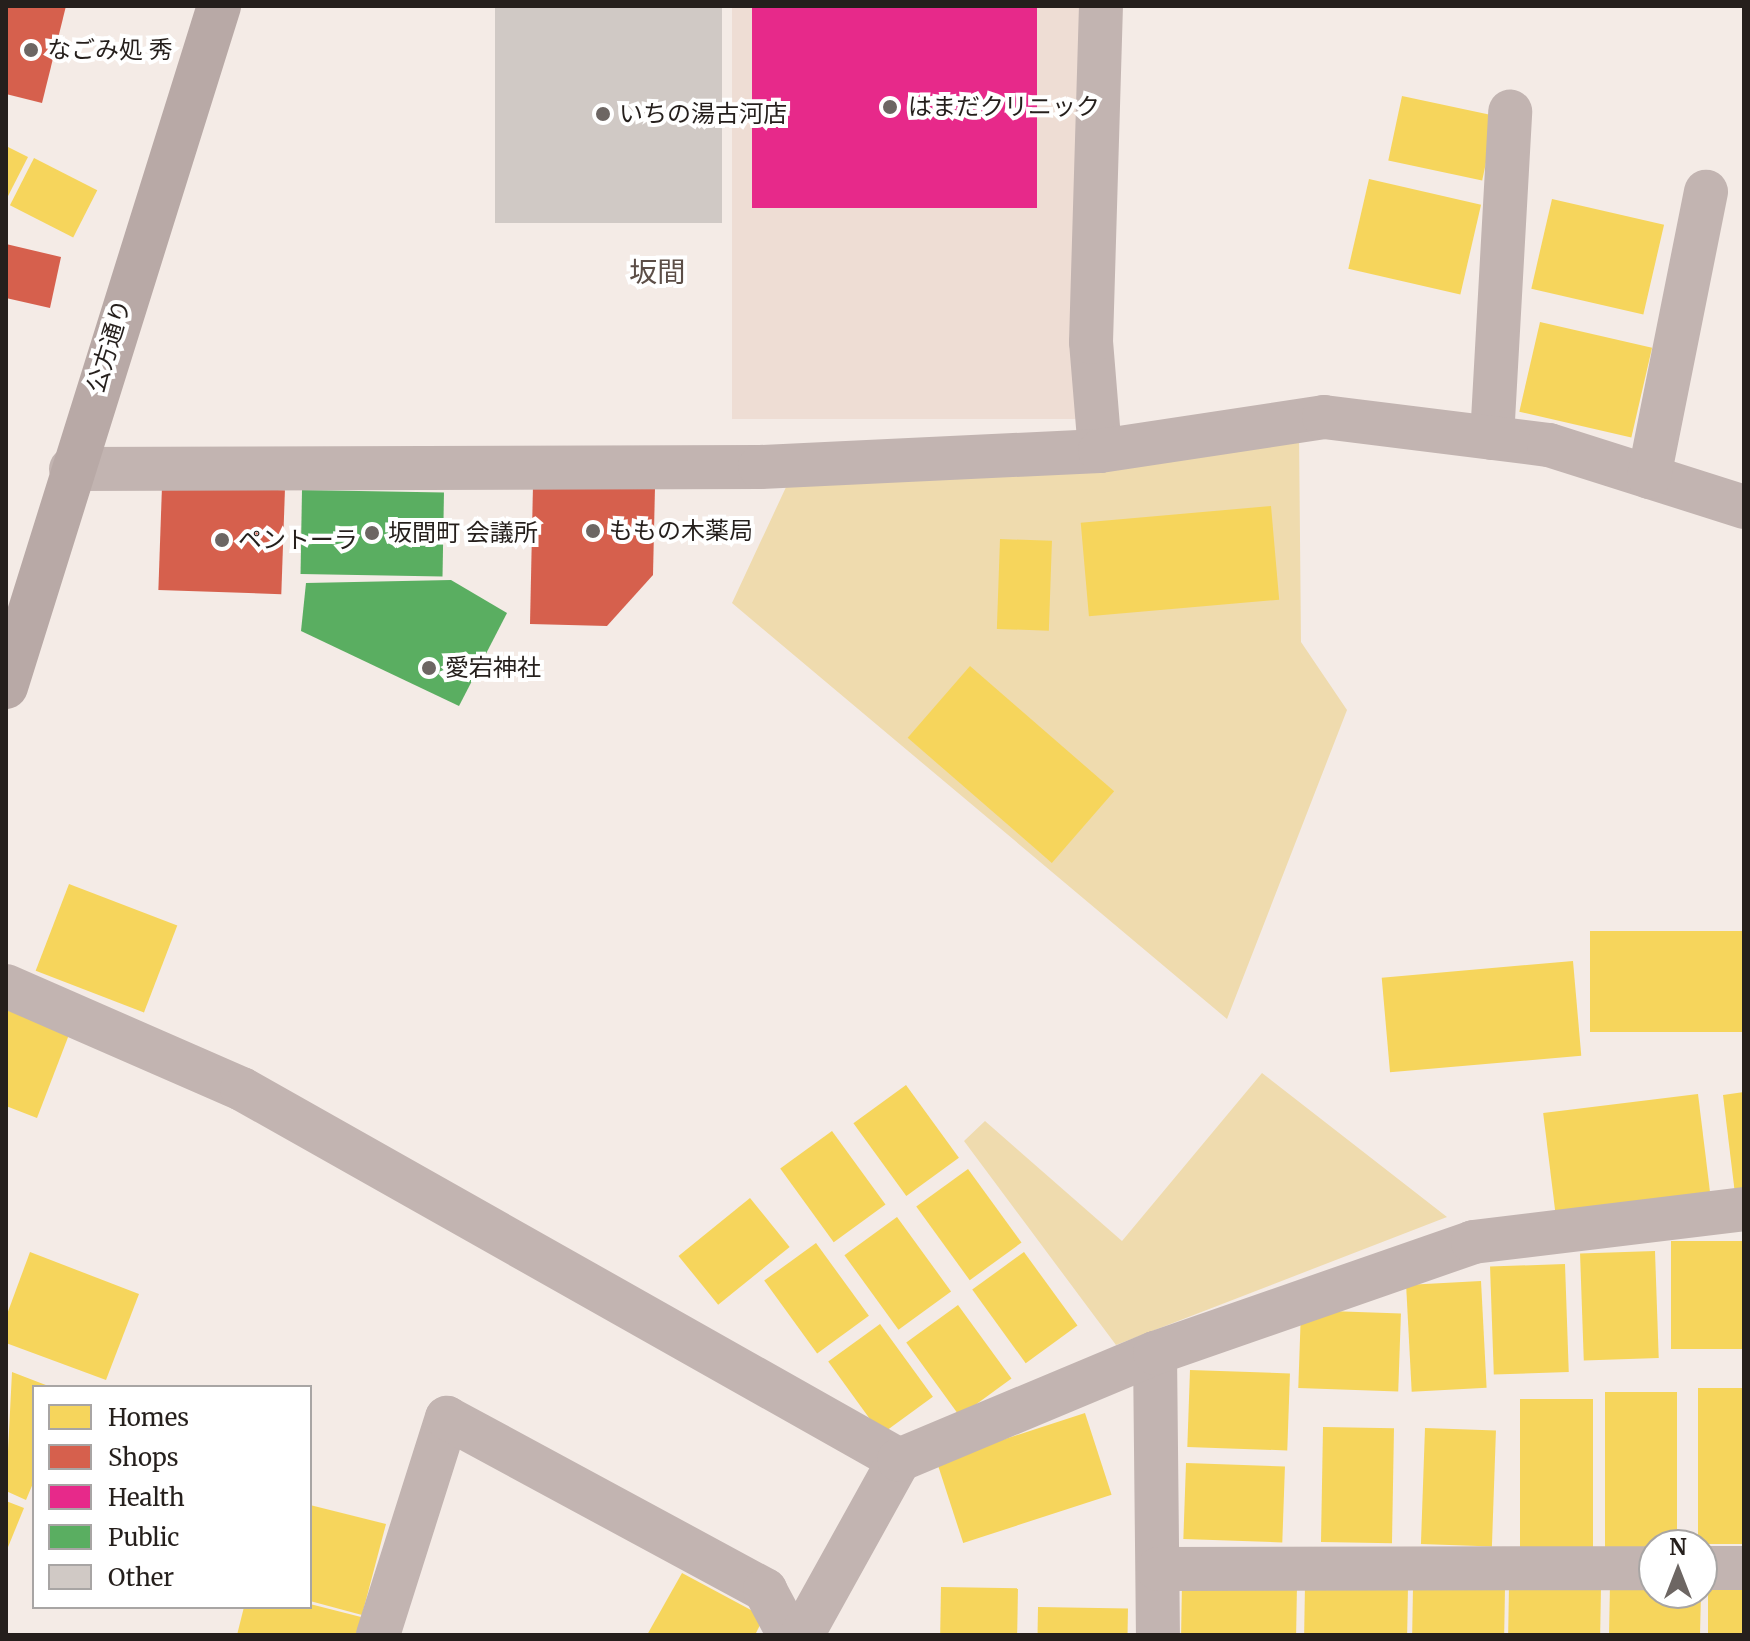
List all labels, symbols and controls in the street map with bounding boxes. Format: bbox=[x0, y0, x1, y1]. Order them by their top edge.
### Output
place label: なごみ処 秀 bbox=[47, 36, 173, 64]
marker: なごみ処 秀 bbox=[22, 41, 40, 59]
place label: はまだクリニック bbox=[908, 93, 1100, 121]
marker: はまだクリニック bbox=[879, 96, 901, 118]
place label: いちの湯古河店 bbox=[619, 100, 787, 128]
marker: いちの湯古河店 bbox=[594, 105, 612, 123]
district label: 坂間 bbox=[629, 255, 685, 289]
street label: 公方通り bbox=[81, 296, 137, 396]
place label: ももの木薬局 bbox=[609, 517, 753, 545]
place label: 坂間町 会議所 bbox=[388, 519, 538, 547]
marker: ももの木薬局 bbox=[584, 522, 602, 540]
marker: 坂間町 会議所 bbox=[363, 524, 381, 542]
place label: ペントーラ bbox=[238, 526, 358, 554]
marker: ペントーラ bbox=[213, 531, 231, 549]
place label: 愛宕神社 bbox=[445, 654, 541, 682]
marker: 愛宕神社 bbox=[420, 659, 438, 677]
legend bbox=[32, 1385, 312, 1609]
text: Homes bbox=[108, 1402, 189, 1433]
text: Shops bbox=[108, 1442, 179, 1473]
text: Health bbox=[108, 1482, 185, 1513]
text: Public bbox=[108, 1522, 179, 1553]
north arrow bbox=[1638, 1529, 1718, 1609]
text: N bbox=[1669, 1533, 1687, 1561]
text: Other bbox=[108, 1562, 174, 1593]

